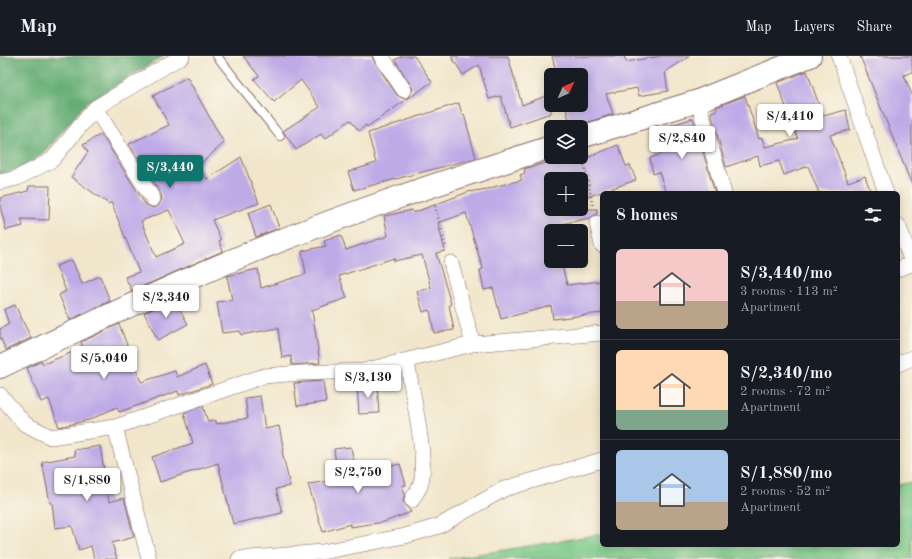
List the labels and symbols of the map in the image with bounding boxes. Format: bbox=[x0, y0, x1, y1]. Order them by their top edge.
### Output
north arrow bbox=[544, 68, 588, 112]
pin: S/4,410 bbox=[753, 104, 827, 138]
pin: S/2,840 bbox=[645, 126, 719, 160]
pin: S/3,440 bbox=[133, 155, 207, 189]
pin: S/2,340 bbox=[129, 285, 203, 319]
pin: S/5,040 bbox=[67, 346, 141, 380]
pin: S/3,130 bbox=[331, 365, 405, 399]
pin: S/2,750 bbox=[321, 460, 395, 494]
pin: S/1,880 bbox=[50, 468, 124, 502]

